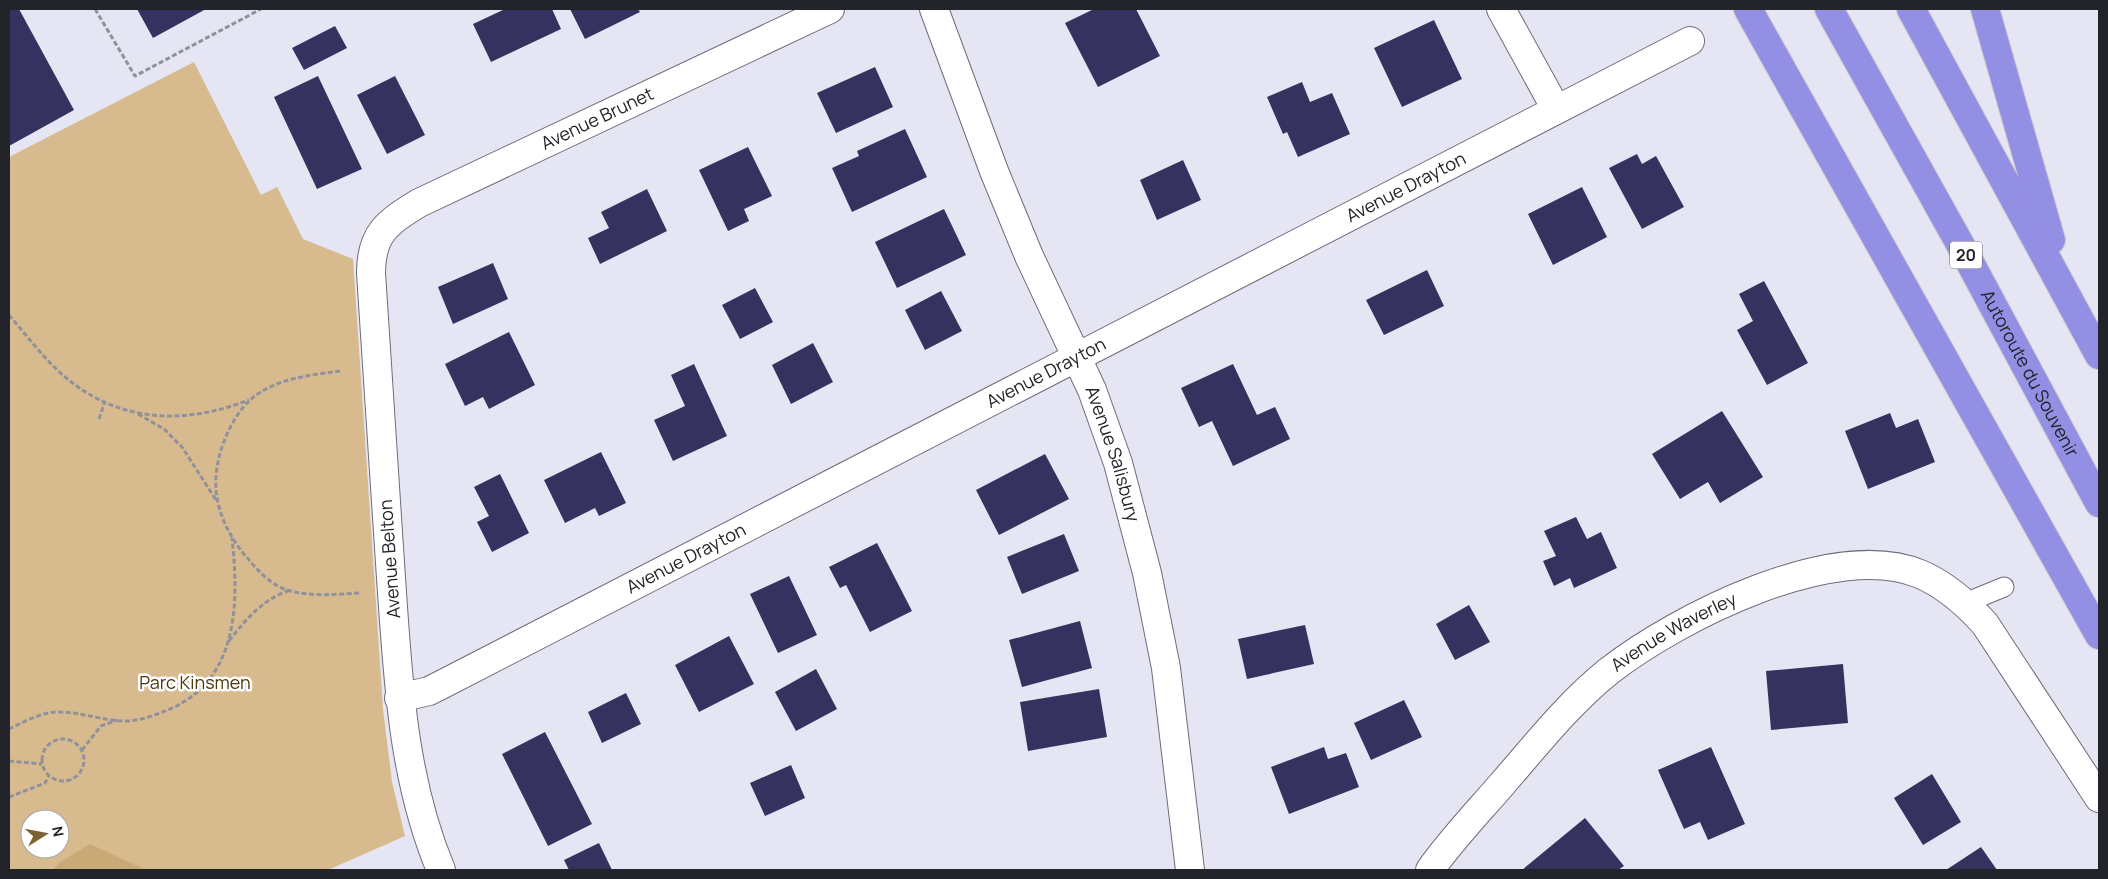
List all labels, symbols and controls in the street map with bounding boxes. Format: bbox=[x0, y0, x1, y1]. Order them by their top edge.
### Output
street label: Avenue Brunet bbox=[537, 81, 657, 155]
street label: Avenue Drayton bbox=[1342, 146, 1469, 227]
road number: 20 bbox=[1950, 242, 1982, 268]
street label: Autoroute du Souvenir bbox=[1976, 285, 2085, 461]
street label: Avenue Drayton bbox=[982, 331, 1110, 413]
street label: Avenue Salisbury bbox=[1080, 382, 1146, 525]
street label: Avenue Belton bbox=[373, 499, 405, 619]
street label: Avenue Drayton bbox=[622, 517, 750, 598]
street label: Avenue Waverley bbox=[1605, 586, 1740, 677]
park label: Parc Kinsmen bbox=[139, 670, 251, 694]
north arrow bbox=[20, 809, 70, 859]
text: N bbox=[48, 825, 69, 838]

